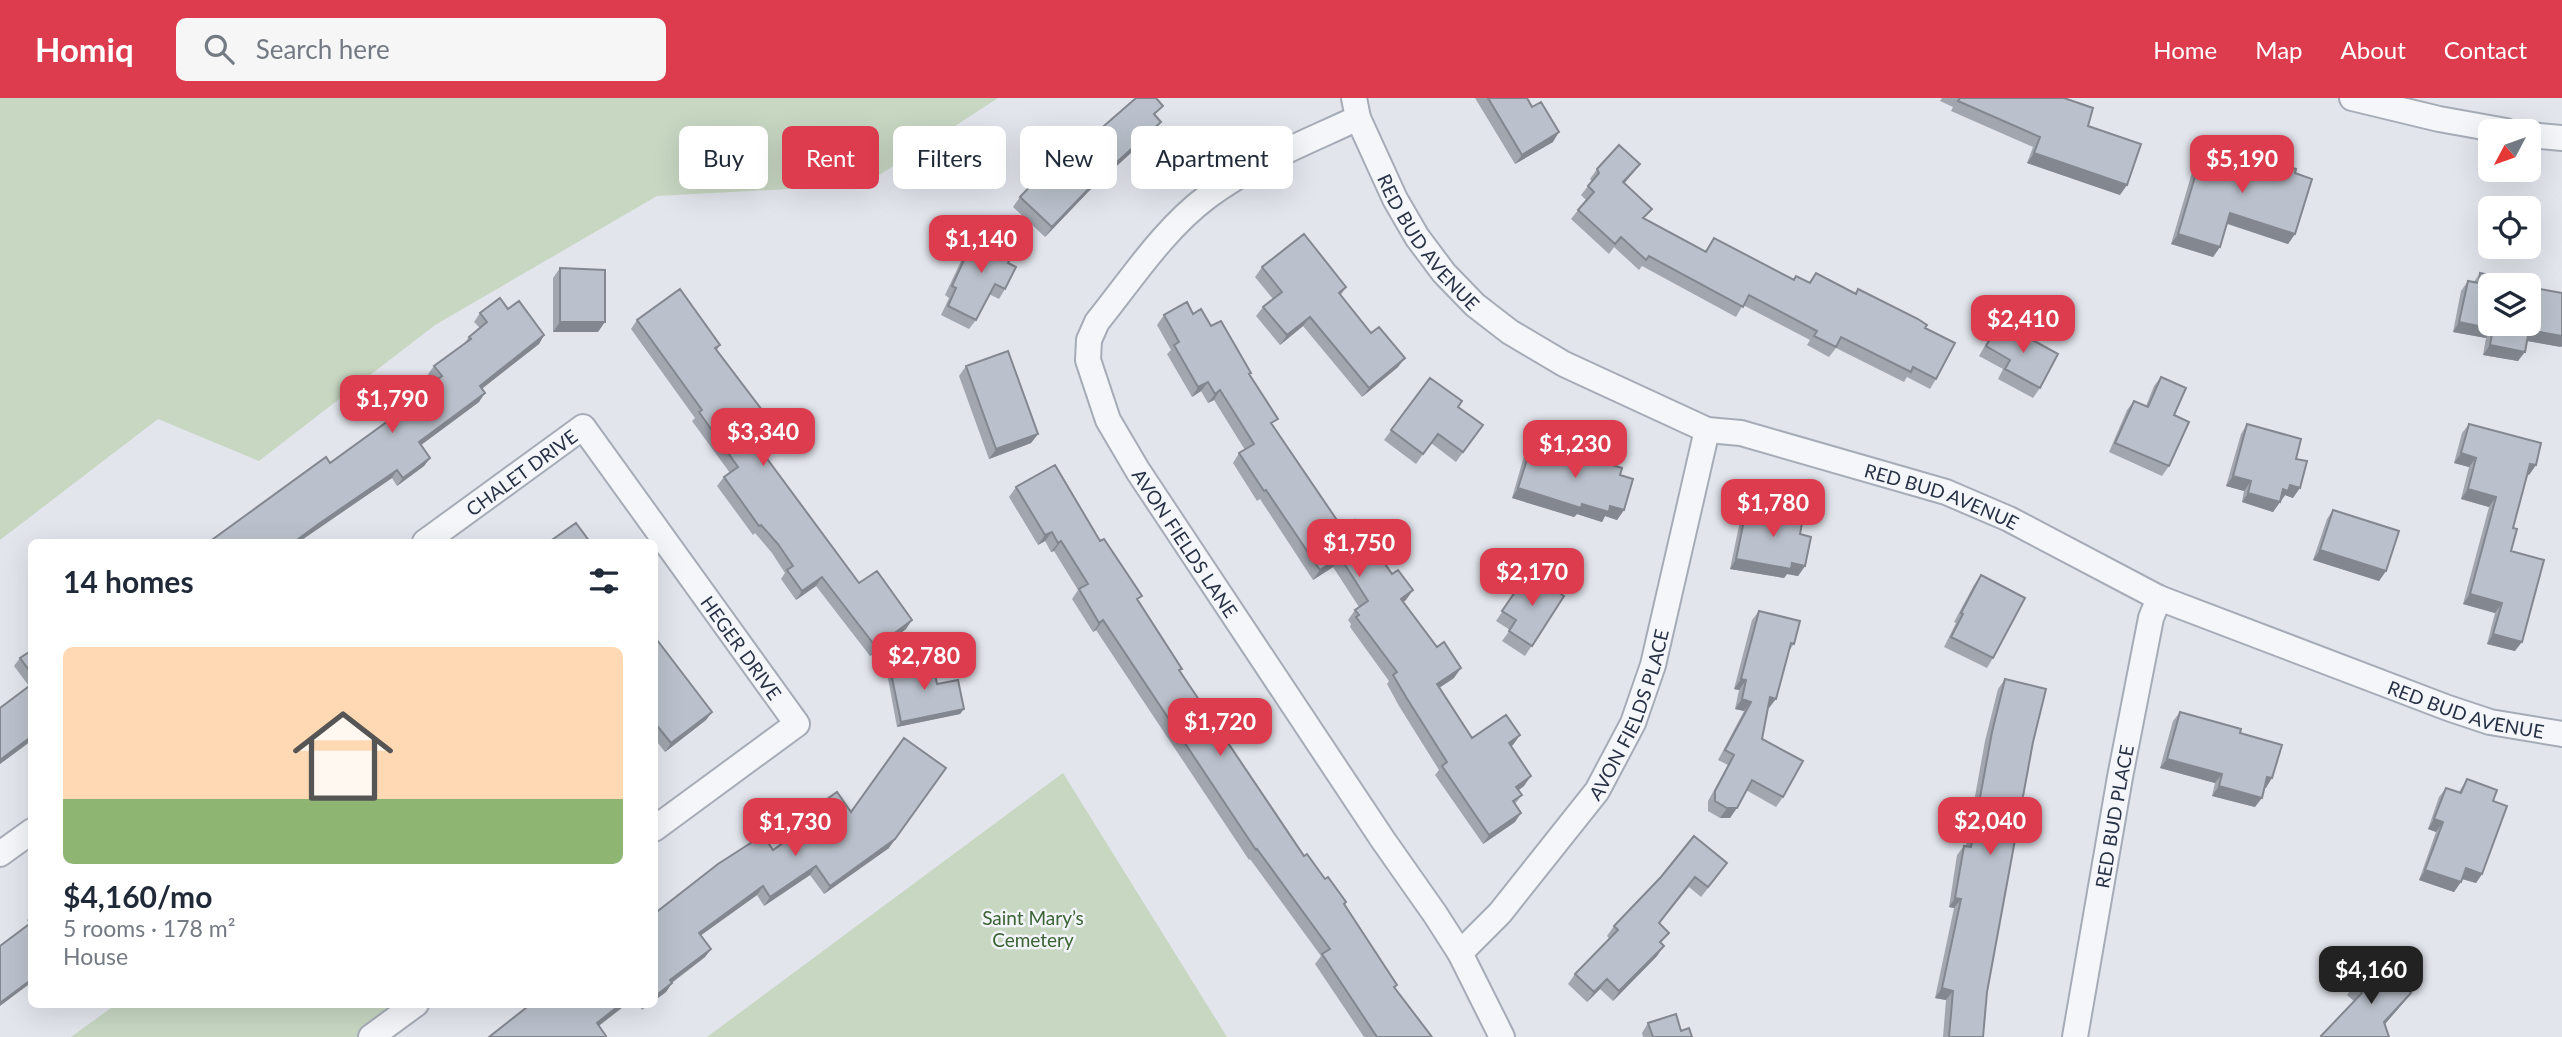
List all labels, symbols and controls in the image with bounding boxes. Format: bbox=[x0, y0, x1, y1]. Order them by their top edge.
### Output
search box bbox=[176, 18, 666, 81]
text: Homiq bbox=[35, 29, 134, 69]
icon: search bbox=[200, 30, 238, 68]
text: Search here bbox=[256, 33, 390, 65]
text: Home bbox=[2153, 35, 2217, 64]
text: Map bbox=[2255, 35, 2303, 64]
text: About bbox=[2341, 35, 2406, 64]
text: Contact bbox=[2444, 35, 2527, 64]
north arrow bbox=[2478, 119, 2541, 182]
map controls bbox=[2478, 119, 2541, 336]
chip: Buy bbox=[679, 126, 768, 189]
chip: Rent bbox=[782, 126, 879, 189]
chip: Filters bbox=[893, 126, 1006, 189]
chip: New bbox=[1020, 126, 1117, 189]
chip: Apartment bbox=[1131, 126, 1293, 189]
pin: $5,190 bbox=[2185, 136, 2299, 195]
text: $5,190 bbox=[2206, 144, 2278, 172]
street label: RED BUD AVENUE bbox=[1373, 170, 1485, 315]
button: locate bbox=[2478, 196, 2541, 259]
pin: $1,140 bbox=[924, 216, 1038, 275]
text: $1,140 bbox=[945, 224, 1017, 252]
button: layers bbox=[2478, 273, 2541, 336]
pin: $2,410 bbox=[1966, 296, 2080, 355]
text: $2,410 bbox=[1987, 304, 2059, 332]
pin: $1,790 bbox=[335, 376, 449, 435]
text: $1,790 bbox=[356, 384, 428, 412]
pin: $3,340 bbox=[706, 408, 820, 468]
text: $3,340 bbox=[727, 417, 799, 445]
pin: $1,230 bbox=[1518, 420, 1632, 480]
street label: CHALET DRIVE bbox=[461, 424, 581, 520]
text: $1,230 bbox=[1539, 429, 1611, 457]
street label: RED BUD AVENUE bbox=[1862, 458, 2023, 534]
street label: AVON FIELDS LANE bbox=[1128, 464, 1243, 621]
pin: $1,780 bbox=[1716, 480, 1830, 539]
text: $1,780 bbox=[1737, 488, 1809, 516]
pin: $1,750 bbox=[1302, 519, 1416, 579]
text: $1,750 bbox=[1323, 528, 1395, 556]
pin: $2,170 bbox=[1475, 548, 1589, 608]
text: $2,170 bbox=[1496, 557, 1568, 585]
icon: filters bbox=[585, 562, 623, 600]
text: 14 homes bbox=[63, 563, 194, 599]
street label: HEGER DRIVE bbox=[697, 591, 787, 704]
street label: AVON FIELDS PLACE bbox=[1583, 627, 1672, 804]
pin: $2,780 bbox=[867, 632, 981, 692]
text: $2,780 bbox=[888, 641, 960, 669]
street label: RED BUD AVENUE bbox=[2385, 675, 2546, 742]
icon: home bbox=[280, 693, 406, 819]
pin: $1,720 bbox=[1163, 698, 1277, 758]
text: $1,720 bbox=[1184, 707, 1256, 735]
street label: RED BUD PLACE bbox=[2089, 743, 2138, 890]
pin: $1,730 bbox=[738, 798, 852, 858]
pin: $2,040 bbox=[1933, 798, 2047, 857]
text: $2,040 bbox=[1954, 806, 2026, 834]
text: $1,730 bbox=[759, 807, 831, 835]
text: $4,160/mo bbox=[63, 878, 212, 914]
park label: Saint Mary’s Cemetery bbox=[982, 906, 1084, 951]
text: 5 rooms · 178 m² bbox=[63, 914, 235, 942]
text: House bbox=[63, 942, 128, 970]
pin: $4,160 bbox=[2314, 946, 2428, 1006]
text: $4,160 bbox=[2335, 955, 2407, 983]

